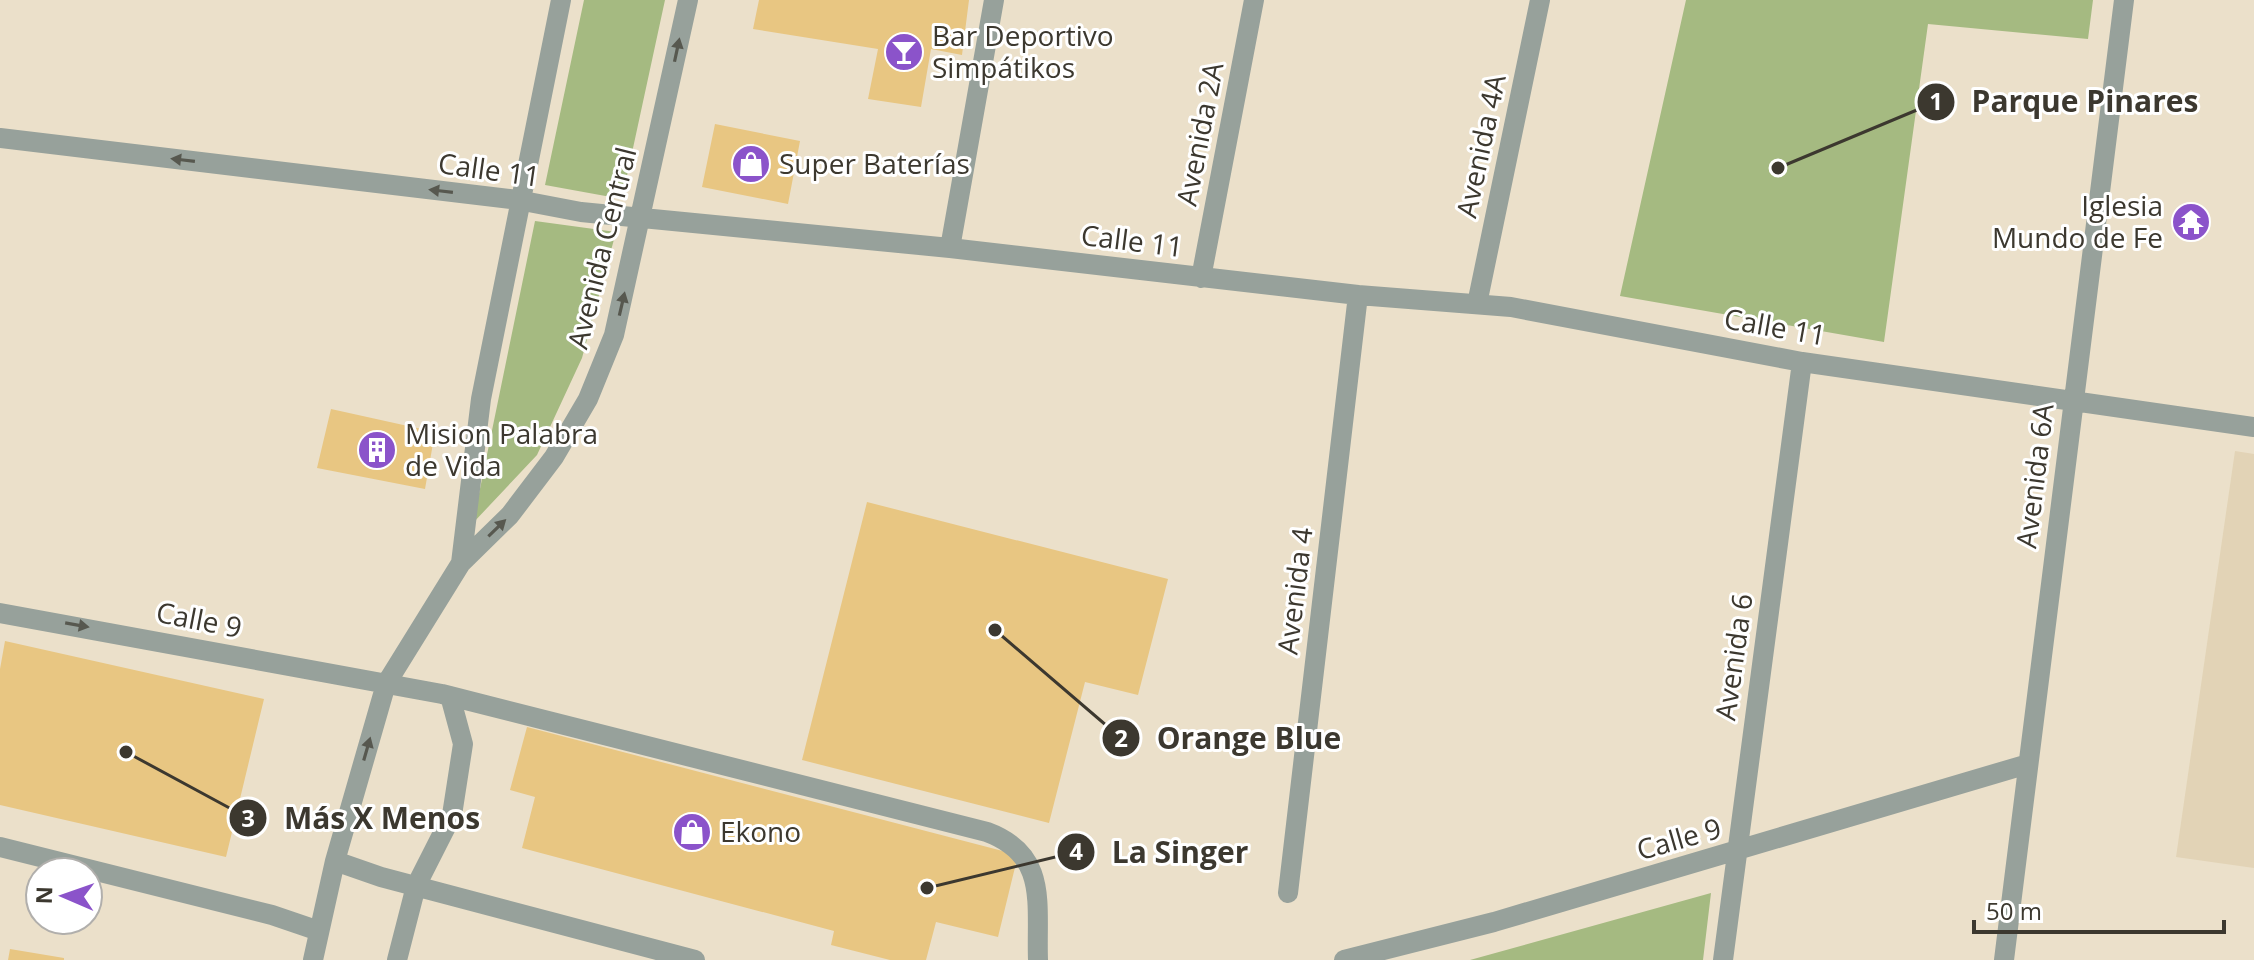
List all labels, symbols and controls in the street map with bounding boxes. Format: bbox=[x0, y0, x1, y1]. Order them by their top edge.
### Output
place label: Bar Deportivo Simpátikos bbox=[932, 16, 1114, 86]
bar icon: Bar Deportivo Simpátikos bbox=[883, 31, 925, 73]
one-way arrow bbox=[671, 37, 684, 62]
street label: Avenida 2A bbox=[1167, 59, 1232, 209]
street label: Avenida 4A bbox=[1446, 70, 1514, 221]
callout: Parque Pinares bbox=[1916, 75, 2215, 129]
text: Parque Pinares bbox=[1972, 80, 2198, 121]
text: 1 bbox=[1929, 84, 1943, 117]
street label: Calle 11 bbox=[436, 143, 542, 195]
street label: Avenida Central bbox=[558, 143, 644, 352]
shop icon: Super Baterías bbox=[730, 143, 772, 185]
place label: Super Baterías bbox=[779, 144, 970, 182]
one-way arrow bbox=[170, 154, 195, 167]
one-way arrow bbox=[428, 184, 453, 197]
place label: Iglesia Mundo de Fe bbox=[1992, 186, 2163, 256]
temple icon: Iglesia Mundo de Fe bbox=[2170, 201, 2212, 243]
street label: Calle 11 bbox=[1079, 215, 1185, 265]
one-way arrow bbox=[616, 291, 628, 316]
street label: Calle 11 bbox=[1721, 298, 1829, 354]
street label: Avenida 6A bbox=[2006, 401, 2062, 550]
place label: Mision Palabra de Vida bbox=[405, 414, 598, 484]
building icon: Mision Palabra de Vida bbox=[356, 429, 398, 471]
one-way arrow bbox=[487, 519, 506, 538]
street label: Avenida 4 bbox=[1267, 525, 1321, 657]
street label: Avenida 6 bbox=[1705, 591, 1761, 723]
street label: Calle 9 bbox=[153, 592, 245, 646]
one-way arrow bbox=[65, 620, 90, 632]
callout: Orange Blue bbox=[1101, 711, 1358, 765]
text: Orange Blue bbox=[1157, 717, 1341, 758]
text: 2 bbox=[1114, 721, 1128, 754]
one-way arrow bbox=[361, 737, 374, 761]
callout: Más X Menos bbox=[228, 791, 496, 845]
text: Más X Menos bbox=[284, 797, 480, 838]
text: 3 bbox=[241, 801, 255, 834]
street label: Calle 9 bbox=[1632, 808, 1725, 868]
shop icon: Ekono bbox=[671, 811, 713, 853]
place label: Ekono bbox=[720, 812, 801, 850]
callout: La Singer bbox=[1056, 825, 1265, 879]
text: La Singer bbox=[1112, 831, 1248, 872]
text: 4 bbox=[1069, 834, 1083, 867]
north arrow bbox=[24, 856, 104, 936]
scale bar bbox=[1974, 884, 2224, 934]
text: N bbox=[28, 886, 58, 905]
text: 50 m bbox=[1986, 894, 2042, 927]

